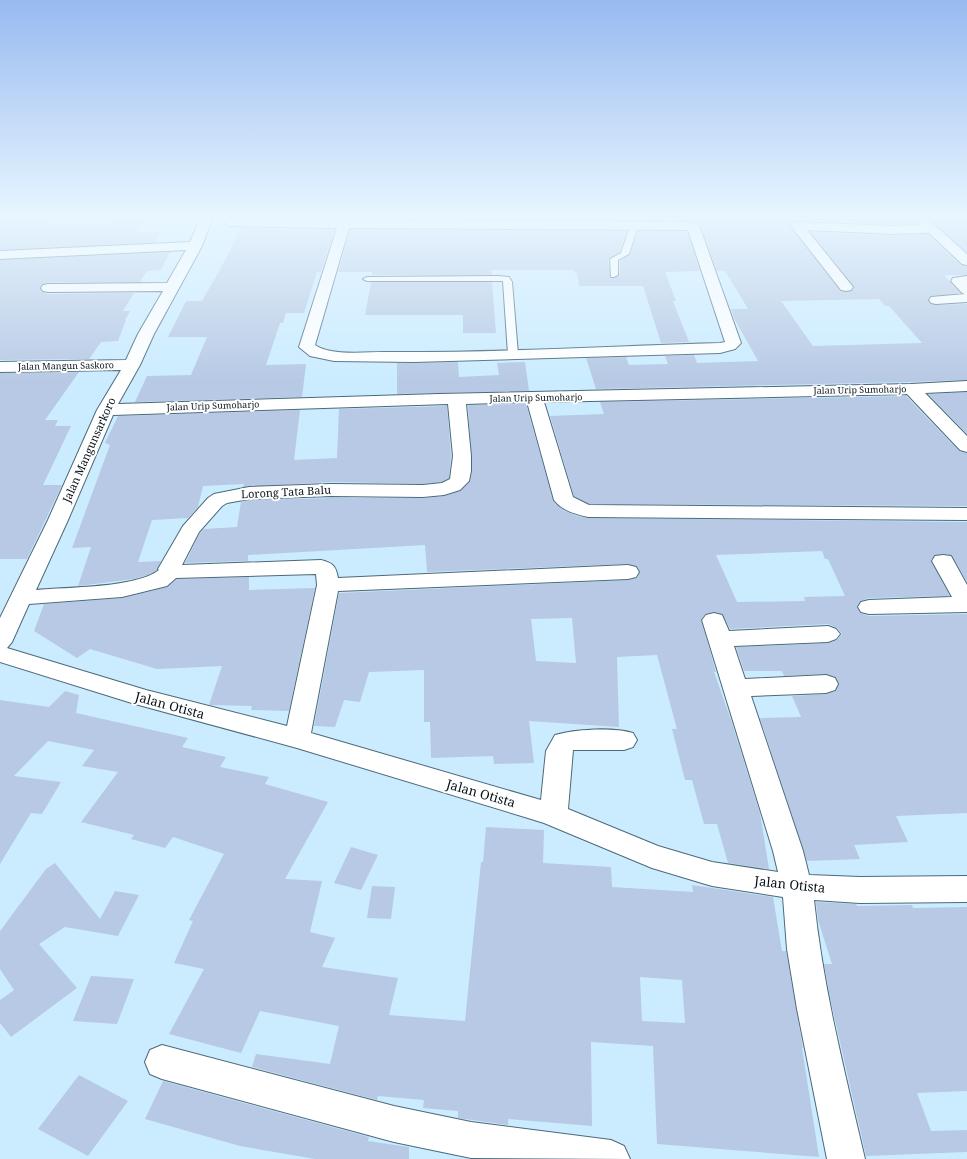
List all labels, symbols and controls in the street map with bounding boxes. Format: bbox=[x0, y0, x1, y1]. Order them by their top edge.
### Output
street label: Jalan Mangun Saskoro bbox=[17, 358, 114, 373]
street label: Jalan Urip Sumoharjo bbox=[812, 382, 907, 397]
street label: Jalan Urip Sumoharjo bbox=[488, 390, 583, 405]
street label: Jalan Mangunsarkoro bbox=[58, 395, 119, 506]
street label: Jalan Urip Sumoharjo bbox=[165, 397, 260, 414]
street label: Lorong Tata Balu bbox=[241, 482, 331, 501]
street label: Jalan Otista bbox=[132, 687, 207, 723]
street label: Jalan Otista bbox=[443, 774, 518, 811]
street label: Jalan Otista bbox=[753, 871, 826, 897]

